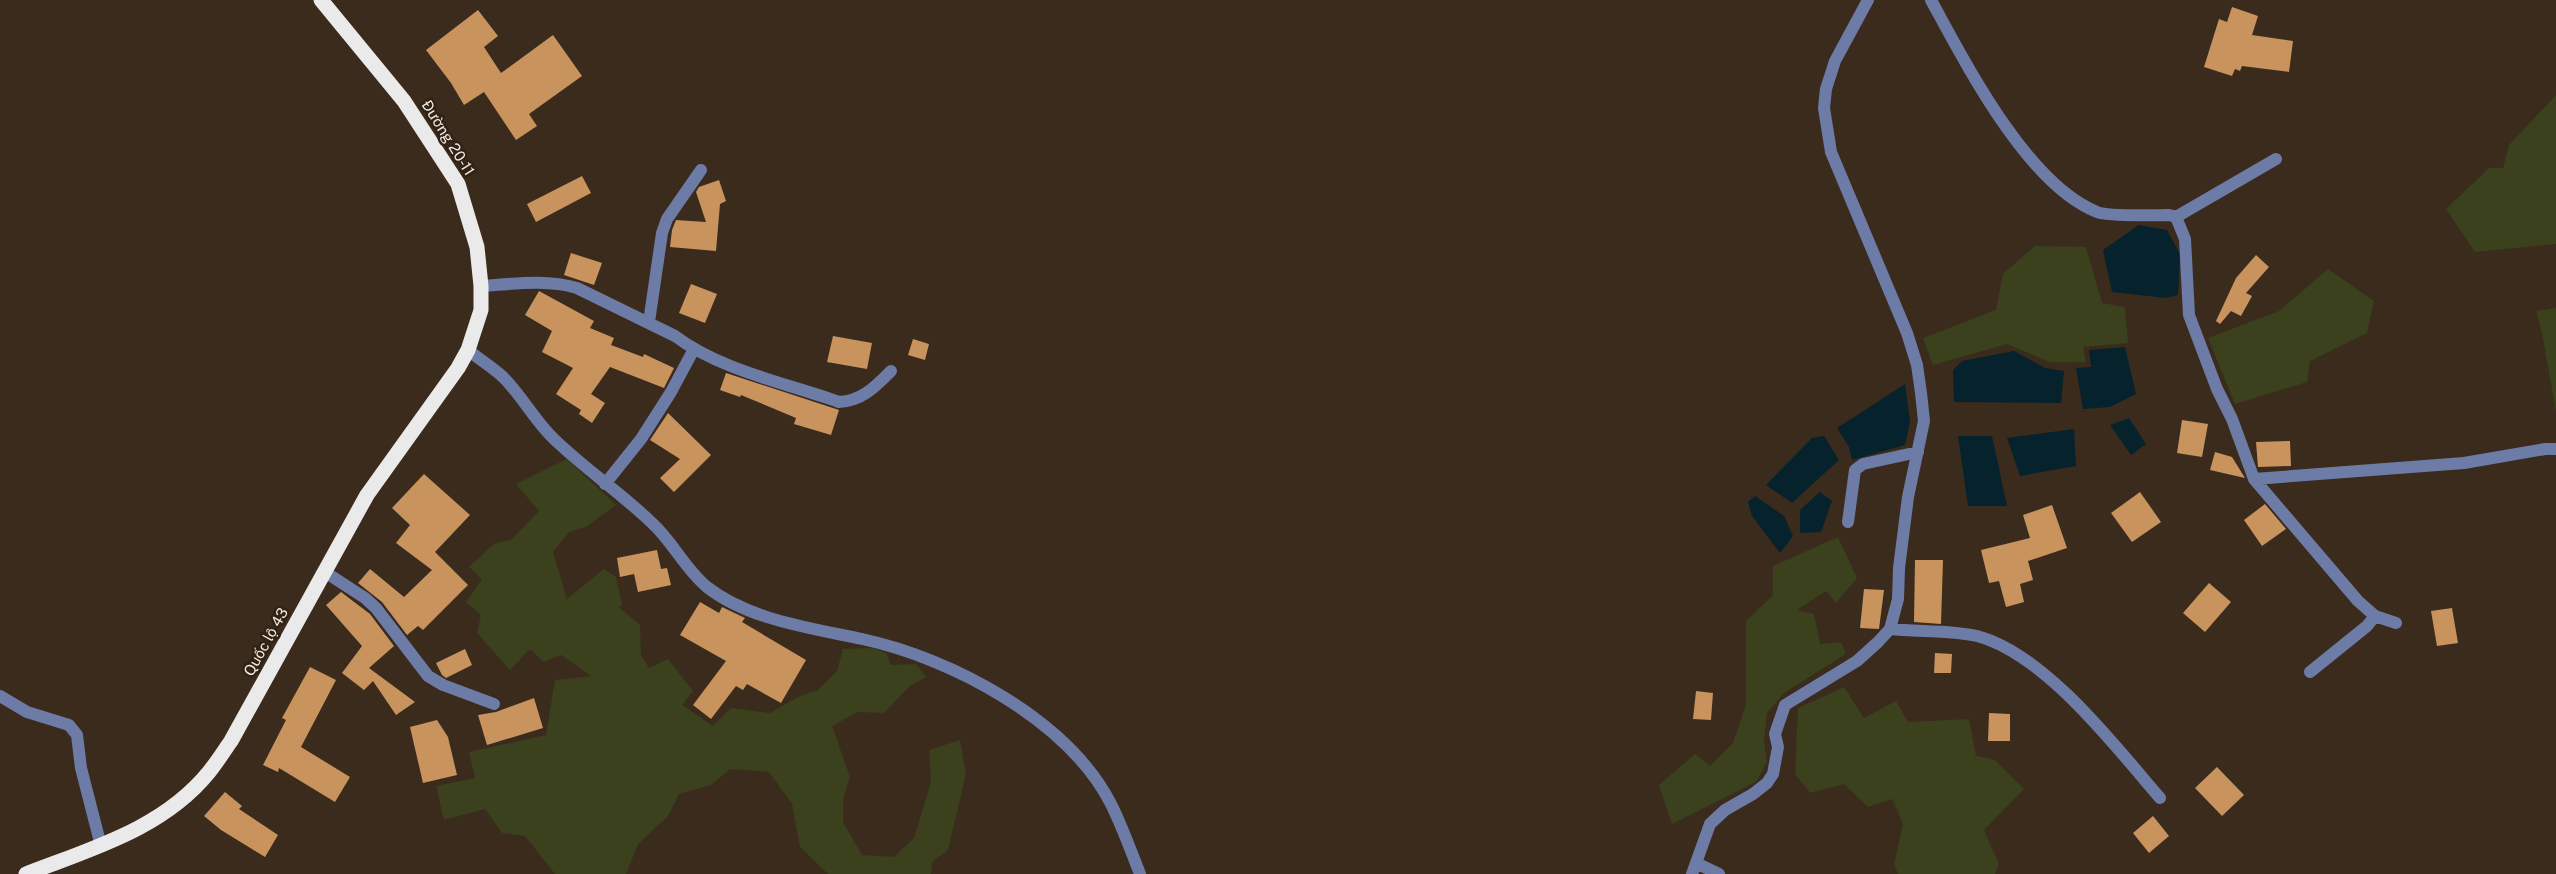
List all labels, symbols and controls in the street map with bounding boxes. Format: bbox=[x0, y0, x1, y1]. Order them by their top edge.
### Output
street label: Đường 20-11 bbox=[419, 97, 478, 179]
street label: Quốc lộ 43 bbox=[240, 605, 291, 679]

